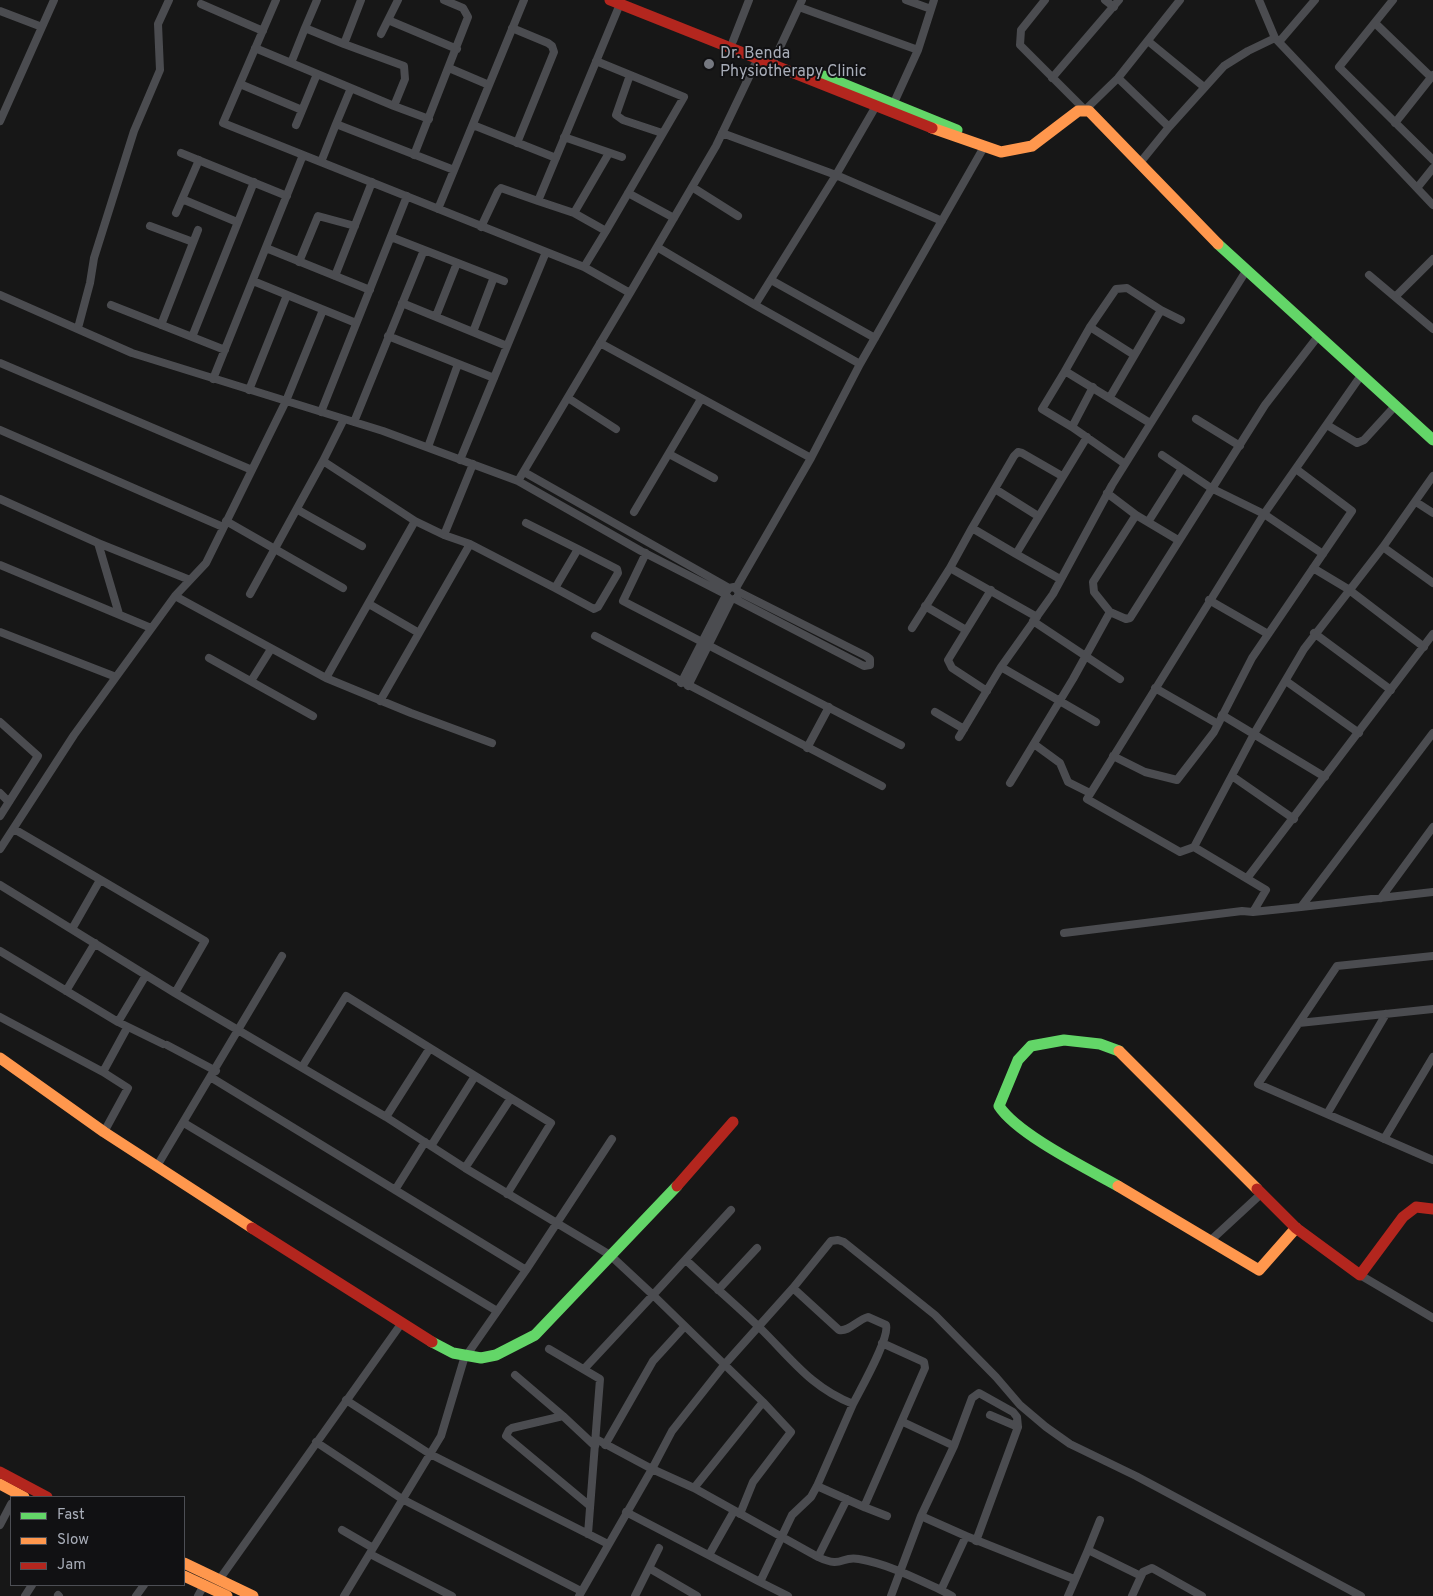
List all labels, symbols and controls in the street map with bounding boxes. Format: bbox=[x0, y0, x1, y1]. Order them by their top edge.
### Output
place label: Dr. Benda Physiotherapy Clinic bbox=[720, 45, 867, 83]
marker: Dr. Benda Physiotherapy Clinic bbox=[702, 57, 716, 71]
legend bbox=[10, 1496, 185, 1586]
text: Fast bbox=[57, 1506, 85, 1525]
text: Slow bbox=[57, 1531, 89, 1550]
text: Jam bbox=[57, 1556, 86, 1575]

